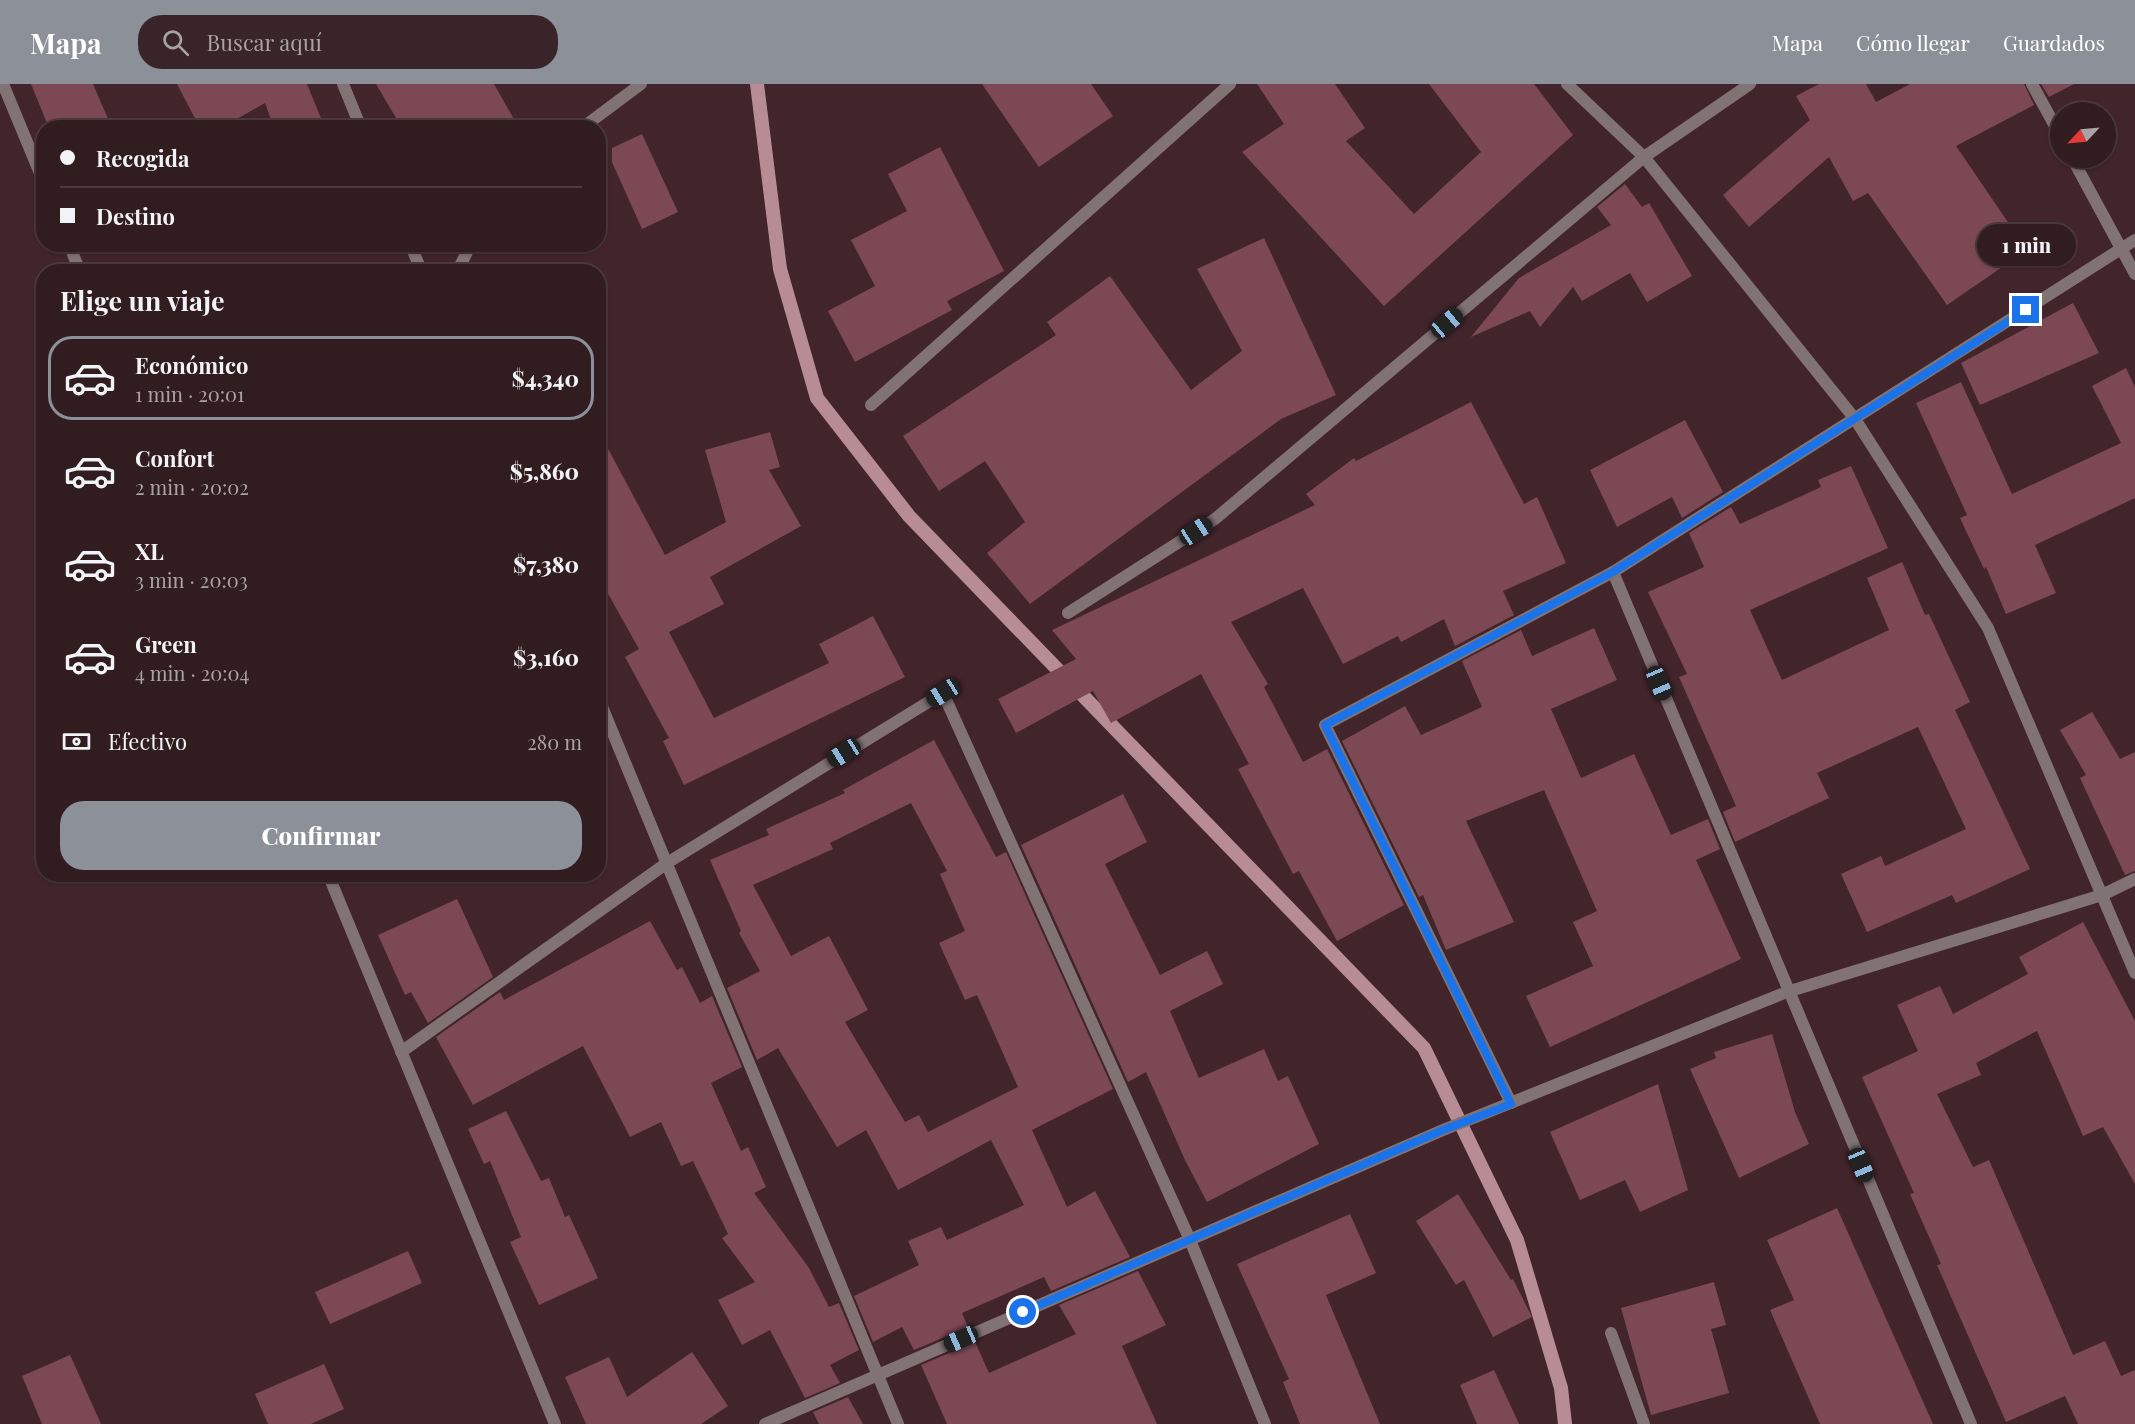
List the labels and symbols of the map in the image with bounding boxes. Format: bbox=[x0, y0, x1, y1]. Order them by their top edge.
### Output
north arrow bbox=[2050, 102, 2116, 168]
callout: 1 min bbox=[1976, 223, 2076, 265]
route end bbox=[2012, 296, 2039, 323]
car bbox=[1427, 305, 1467, 341]
car bbox=[1176, 514, 1216, 548]
car bbox=[1644, 663, 1674, 703]
car bbox=[923, 676, 963, 710]
car bbox=[824, 736, 864, 770]
car bbox=[1846, 1145, 1876, 1185]
route start bbox=[1009, 1298, 1036, 1325]
car bbox=[941, 1323, 981, 1355]

